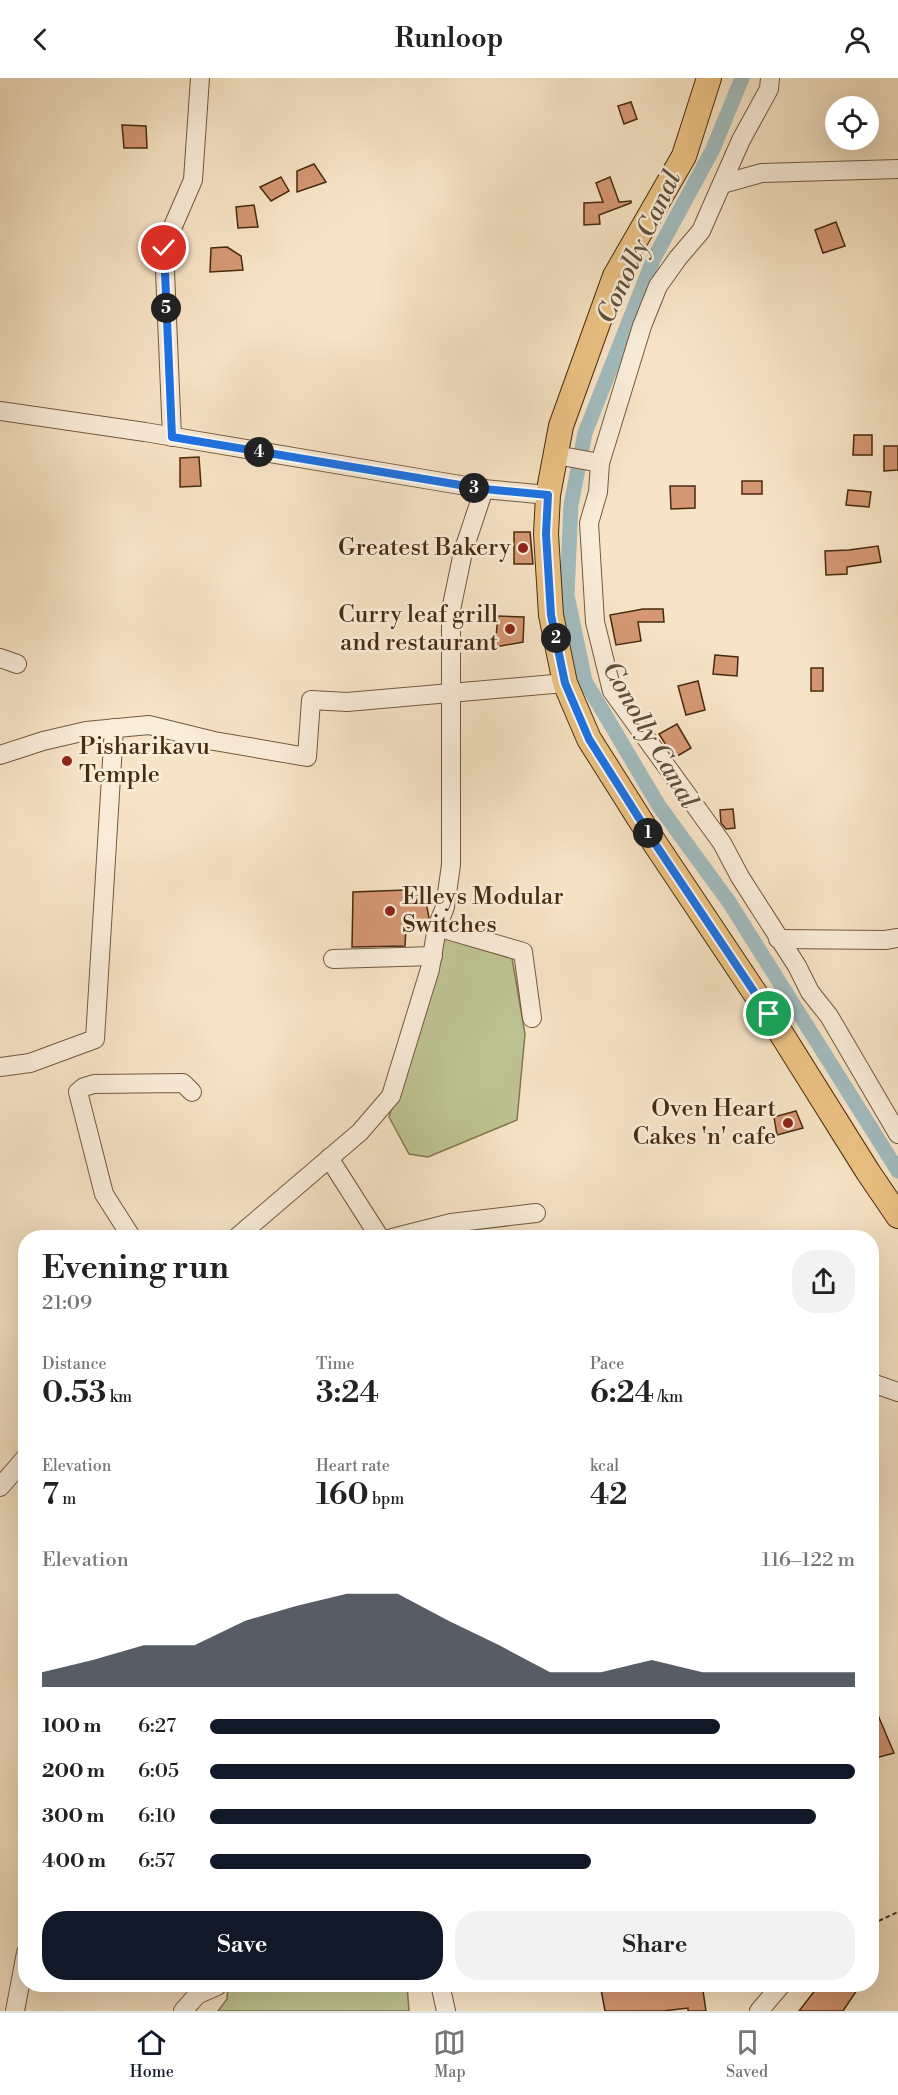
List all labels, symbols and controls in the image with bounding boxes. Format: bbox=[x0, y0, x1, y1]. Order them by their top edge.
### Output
text: Runloop bbox=[395, 22, 503, 56]
icon: back bbox=[24, 23, 57, 56]
icon: person bbox=[841, 23, 874, 56]
map controls bbox=[825, 96, 879, 150]
button: locate bbox=[825, 96, 879, 150]
water label: Conolly Canal bbox=[590, 165, 689, 328]
pin bbox=[138, 222, 189, 273]
icon: check bbox=[147, 231, 180, 264]
pin: 5 bbox=[151, 293, 181, 323]
text: 5 bbox=[161, 298, 171, 318]
pin: 4 bbox=[244, 437, 274, 467]
text: 4 bbox=[254, 442, 264, 462]
pin: 3 bbox=[459, 473, 489, 503]
text: 3 bbox=[469, 478, 479, 498]
place label: Greatest Bakery bbox=[338, 533, 511, 563]
marker: Greatest Bakery bbox=[516, 541, 530, 555]
place label: Curry leaf grill and restaurant bbox=[338, 600, 498, 658]
marker: Curry leaf grill and restaurant bbox=[503, 622, 517, 636]
pin: 2 bbox=[541, 623, 571, 653]
text: 2 bbox=[551, 628, 561, 648]
water label: Conolly Canal bbox=[595, 656, 705, 815]
place label: Pisharikavu Temple bbox=[79, 732, 210, 790]
marker: Pisharikavu Temple bbox=[60, 754, 74, 768]
pin: 1 bbox=[633, 818, 663, 848]
text: 1 bbox=[644, 823, 652, 843]
place label: Elleys Modular Switches bbox=[402, 882, 564, 940]
marker: Elleys Modular Switches bbox=[383, 904, 397, 918]
pin bbox=[743, 988, 794, 1039]
icon: arrive bbox=[752, 997, 785, 1030]
place label: Oven Heart Cakes 'n' cafe bbox=[633, 1094, 776, 1152]
marker: Oven Heart Cakes 'n' cafe bbox=[781, 1116, 795, 1130]
text: Evening run bbox=[42, 1248, 229, 1289]
button: share bbox=[792, 1250, 855, 1313]
text: 21:09 bbox=[42, 1291, 92, 1316]
text: Distance bbox=[42, 1354, 107, 1374]
text: Time bbox=[316, 1354, 355, 1374]
text: Pace bbox=[590, 1354, 624, 1374]
text: 0.53 bbox=[42, 1374, 106, 1412]
text: 3:24 bbox=[316, 1374, 379, 1412]
text: 6:24 bbox=[590, 1374, 654, 1412]
text: km bbox=[106, 1387, 132, 1407]
text: /km bbox=[654, 1387, 683, 1407]
text: Elevation bbox=[42, 1456, 111, 1476]
text: Heart rate bbox=[316, 1456, 390, 1476]
text: kcal bbox=[590, 1456, 619, 1476]
text: 7 bbox=[42, 1476, 59, 1514]
text: 160 bbox=[316, 1476, 369, 1514]
text: 42 bbox=[590, 1476, 628, 1514]
text: m bbox=[59, 1489, 76, 1509]
text: bpm bbox=[369, 1489, 404, 1509]
text: Elevation bbox=[42, 1548, 129, 1573]
text: 116–122 m bbox=[762, 1548, 855, 1573]
text: 100 m bbox=[42, 1714, 101, 1739]
text: 6:27 bbox=[138, 1714, 176, 1739]
text: 200 m bbox=[42, 1759, 105, 1784]
text: 6:05 bbox=[138, 1759, 179, 1784]
text: 300 m bbox=[42, 1804, 105, 1829]
text: 6:10 bbox=[138, 1804, 176, 1829]
text: 400 m bbox=[42, 1849, 106, 1874]
text: 6:57 bbox=[138, 1849, 175, 1874]
button: Save bbox=[42, 1911, 443, 1980]
button: Share bbox=[455, 1911, 855, 1980]
tab: Home bbox=[130, 2026, 174, 2082]
tab: Map bbox=[433, 2026, 466, 2082]
tab: Saved bbox=[726, 2026, 768, 2082]

